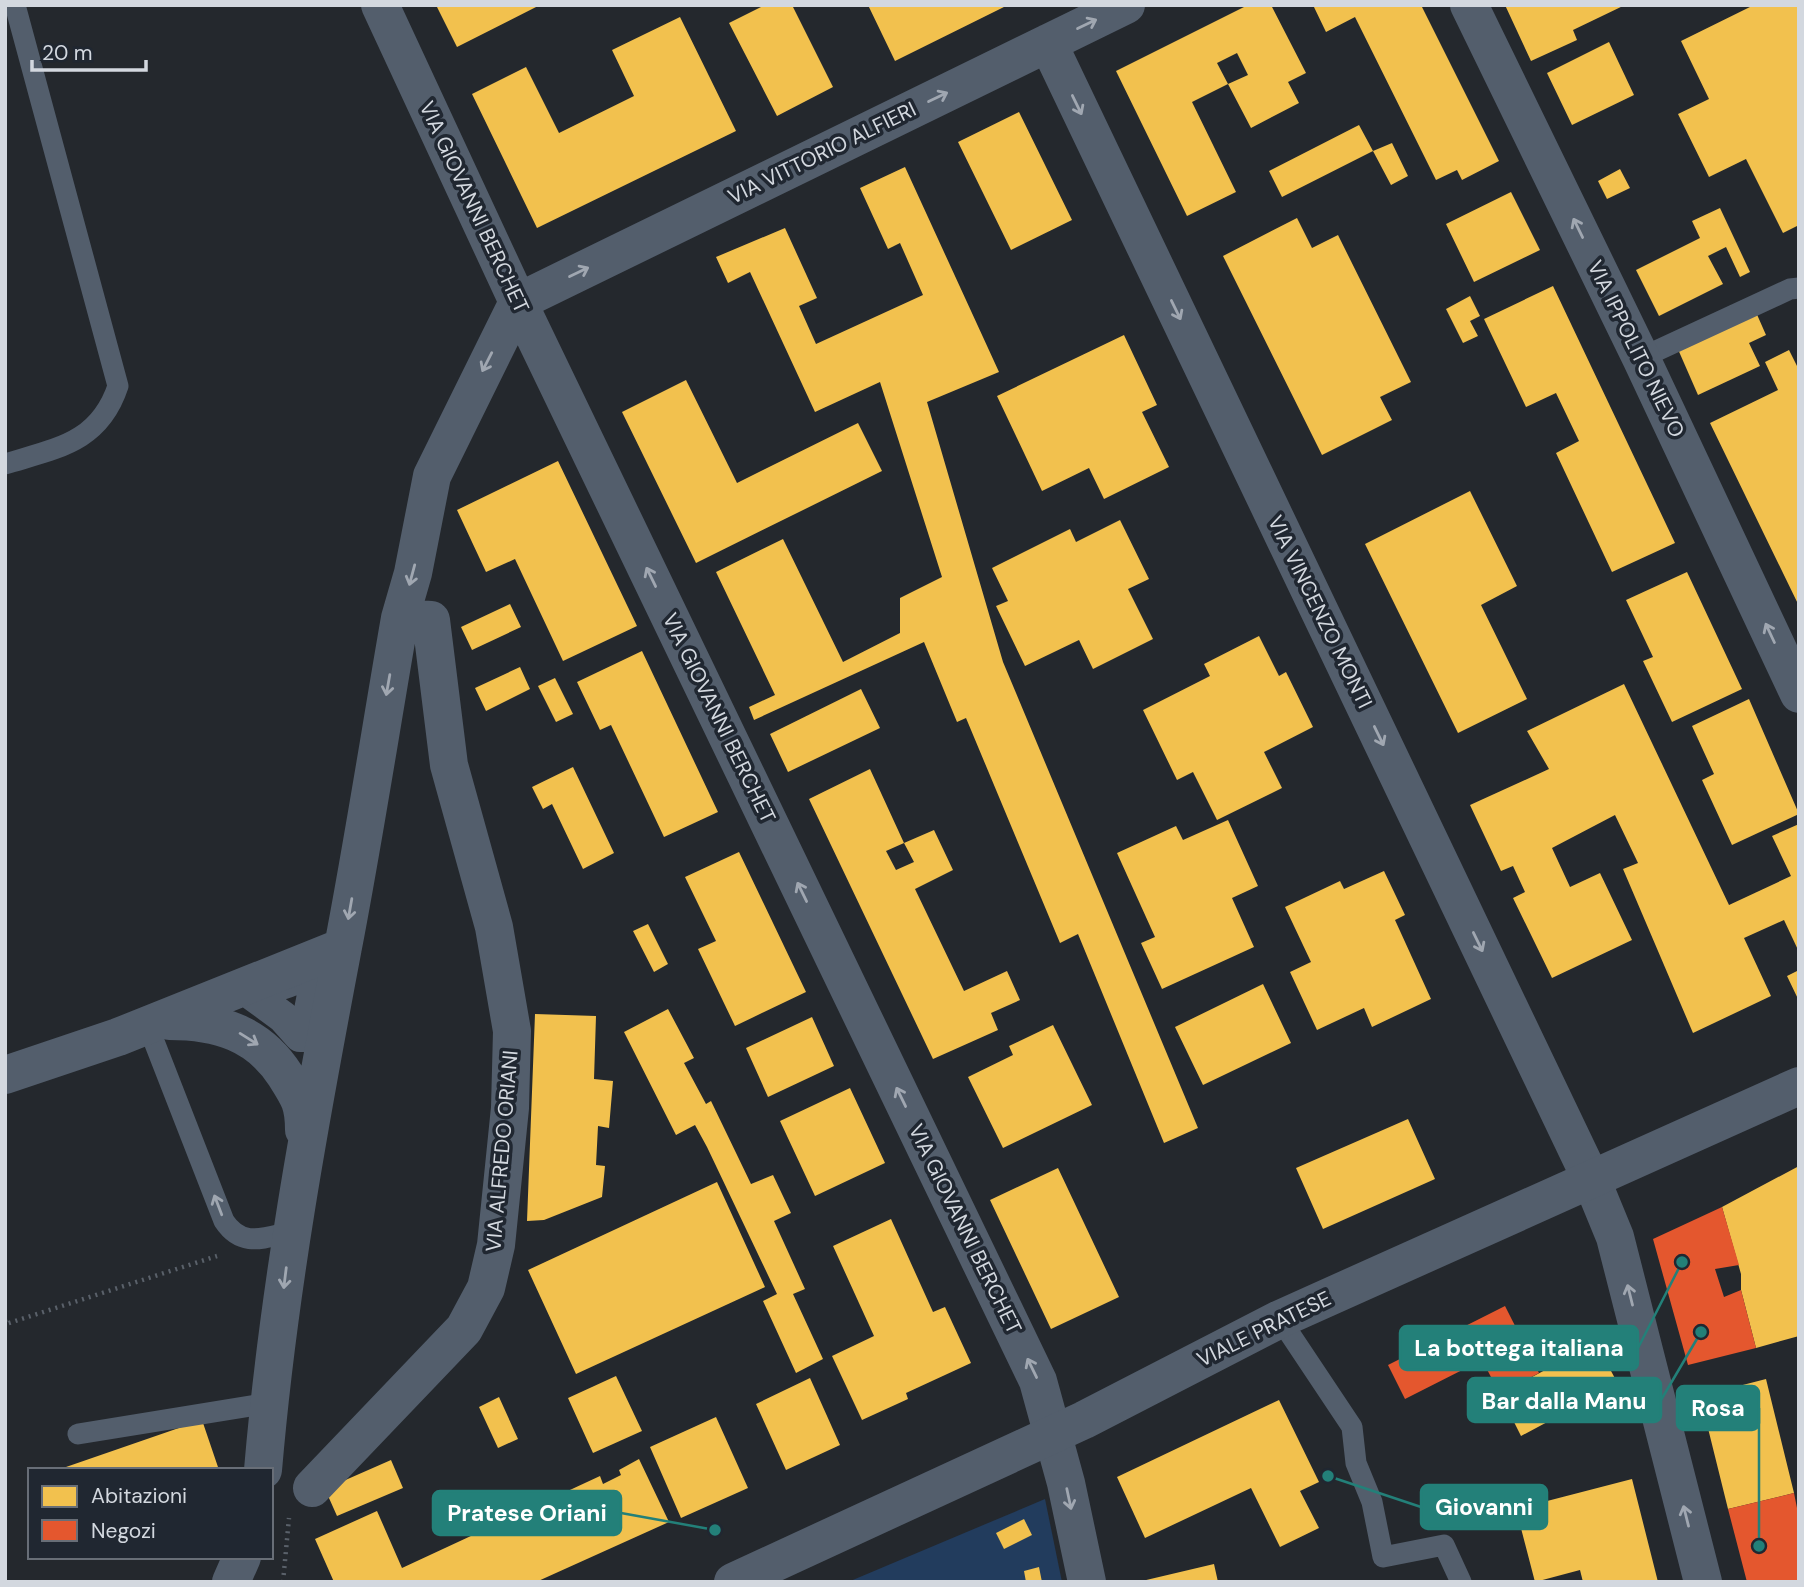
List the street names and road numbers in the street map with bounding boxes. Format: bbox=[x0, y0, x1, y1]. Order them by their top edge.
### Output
street label: VIA VITTORIO ALFIERI bbox=[723, 95, 921, 211]
street label: VIA GIOVANNI BERCHET bbox=[413, 97, 535, 318]
street label: VIA IPPOLITO NIEVO bbox=[1581, 256, 1691, 442]
street label: VIA VINCENZO MONTI bbox=[1261, 511, 1379, 713]
street label: VIA GIOVANNI BERCHET bbox=[656, 608, 782, 828]
street label: VIA ALFREDO ORIANI bbox=[479, 1049, 525, 1253]
street label: VIA GIOVANNI BERCHET bbox=[902, 1119, 1028, 1339]
street label: VIALE PRATESE bbox=[1192, 1284, 1336, 1374]

